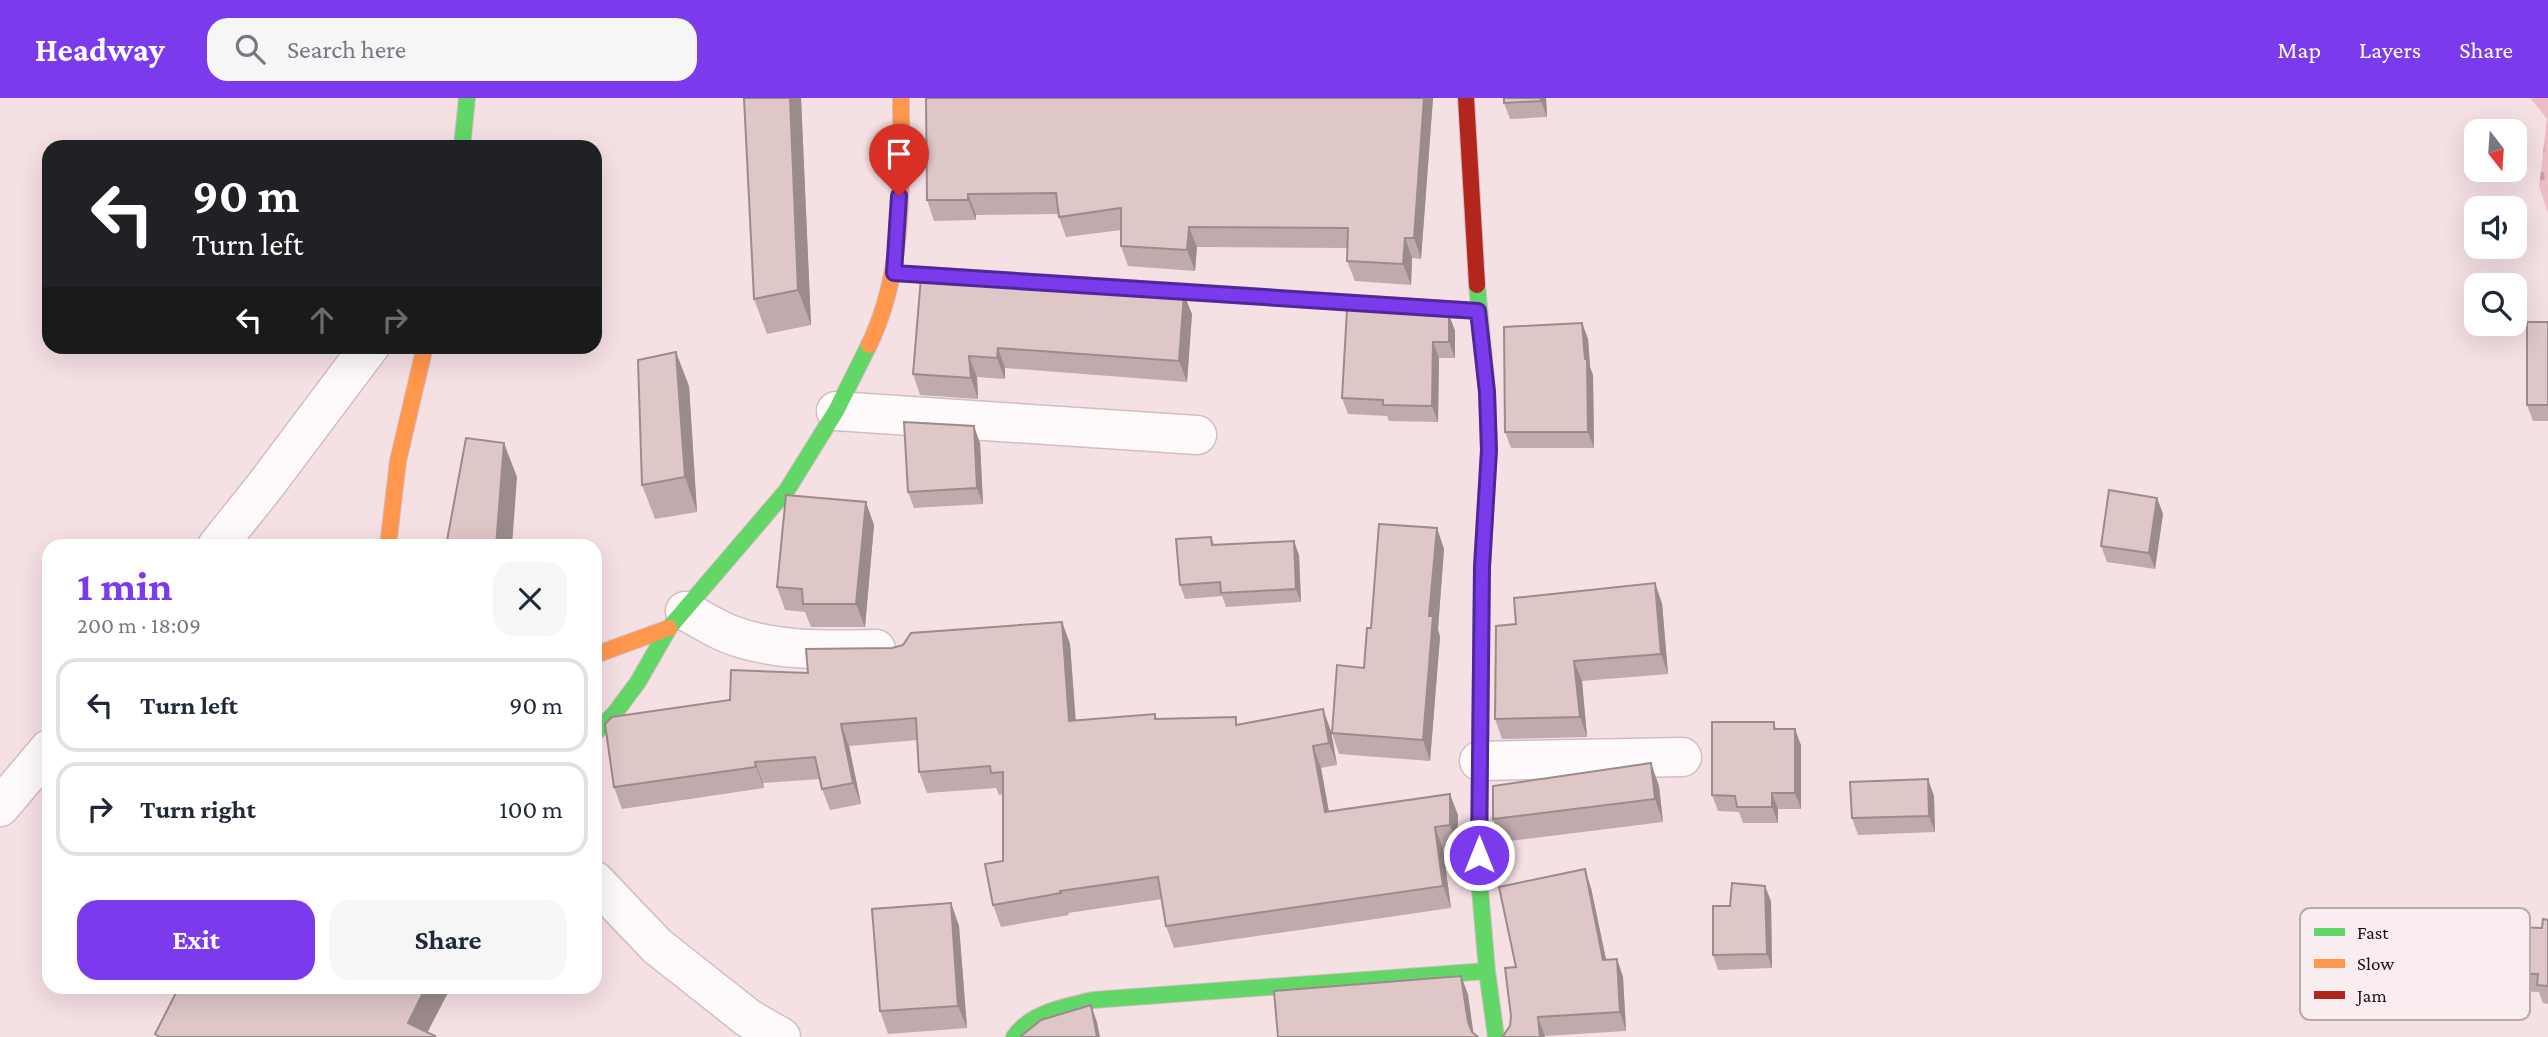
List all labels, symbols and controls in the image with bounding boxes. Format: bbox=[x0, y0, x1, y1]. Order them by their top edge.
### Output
search box bbox=[207, 18, 697, 81]
icon: search bbox=[231, 30, 269, 68]
text: Headway bbox=[35, 31, 165, 68]
text: Search here bbox=[287, 35, 406, 64]
text: Map bbox=[2277, 36, 2321, 63]
text: Layers bbox=[2359, 36, 2421, 63]
text: Share bbox=[2459, 36, 2513, 63]
north arrow bbox=[2464, 119, 2527, 182]
map controls bbox=[2464, 119, 2527, 336]
pin bbox=[869, 124, 929, 196]
icon: arrive bbox=[880, 135, 918, 173]
icon: left bbox=[77, 168, 168, 259]
text: 90 m bbox=[192, 168, 299, 223]
button: sound bbox=[2464, 196, 2527, 259]
text: Turn left bbox=[192, 226, 303, 262]
button: search bbox=[2464, 273, 2527, 336]
icon: left bbox=[230, 301, 268, 339]
icon: ahead bbox=[303, 301, 341, 339]
icon: right bbox=[376, 301, 414, 339]
text: 1 min bbox=[77, 562, 173, 609]
button: close bbox=[493, 562, 567, 636]
text: 200 m · 18:09 bbox=[77, 612, 201, 638]
icon: left bbox=[81, 686, 119, 724]
text: Turn left bbox=[140, 691, 238, 720]
text: 90 m bbox=[509, 691, 563, 720]
icon: right bbox=[81, 790, 119, 828]
text: Turn right bbox=[140, 795, 256, 824]
text: 100 m bbox=[499, 795, 563, 824]
position arrow bbox=[1442, 818, 1516, 892]
button: Exit bbox=[77, 900, 315, 980]
button: Share bbox=[329, 900, 567, 980]
legend bbox=[2300, 908, 2530, 1020]
text: Fast bbox=[2357, 922, 2389, 943]
text: Slow bbox=[2357, 953, 2394, 974]
text: Jam bbox=[2355, 985, 2387, 1006]

